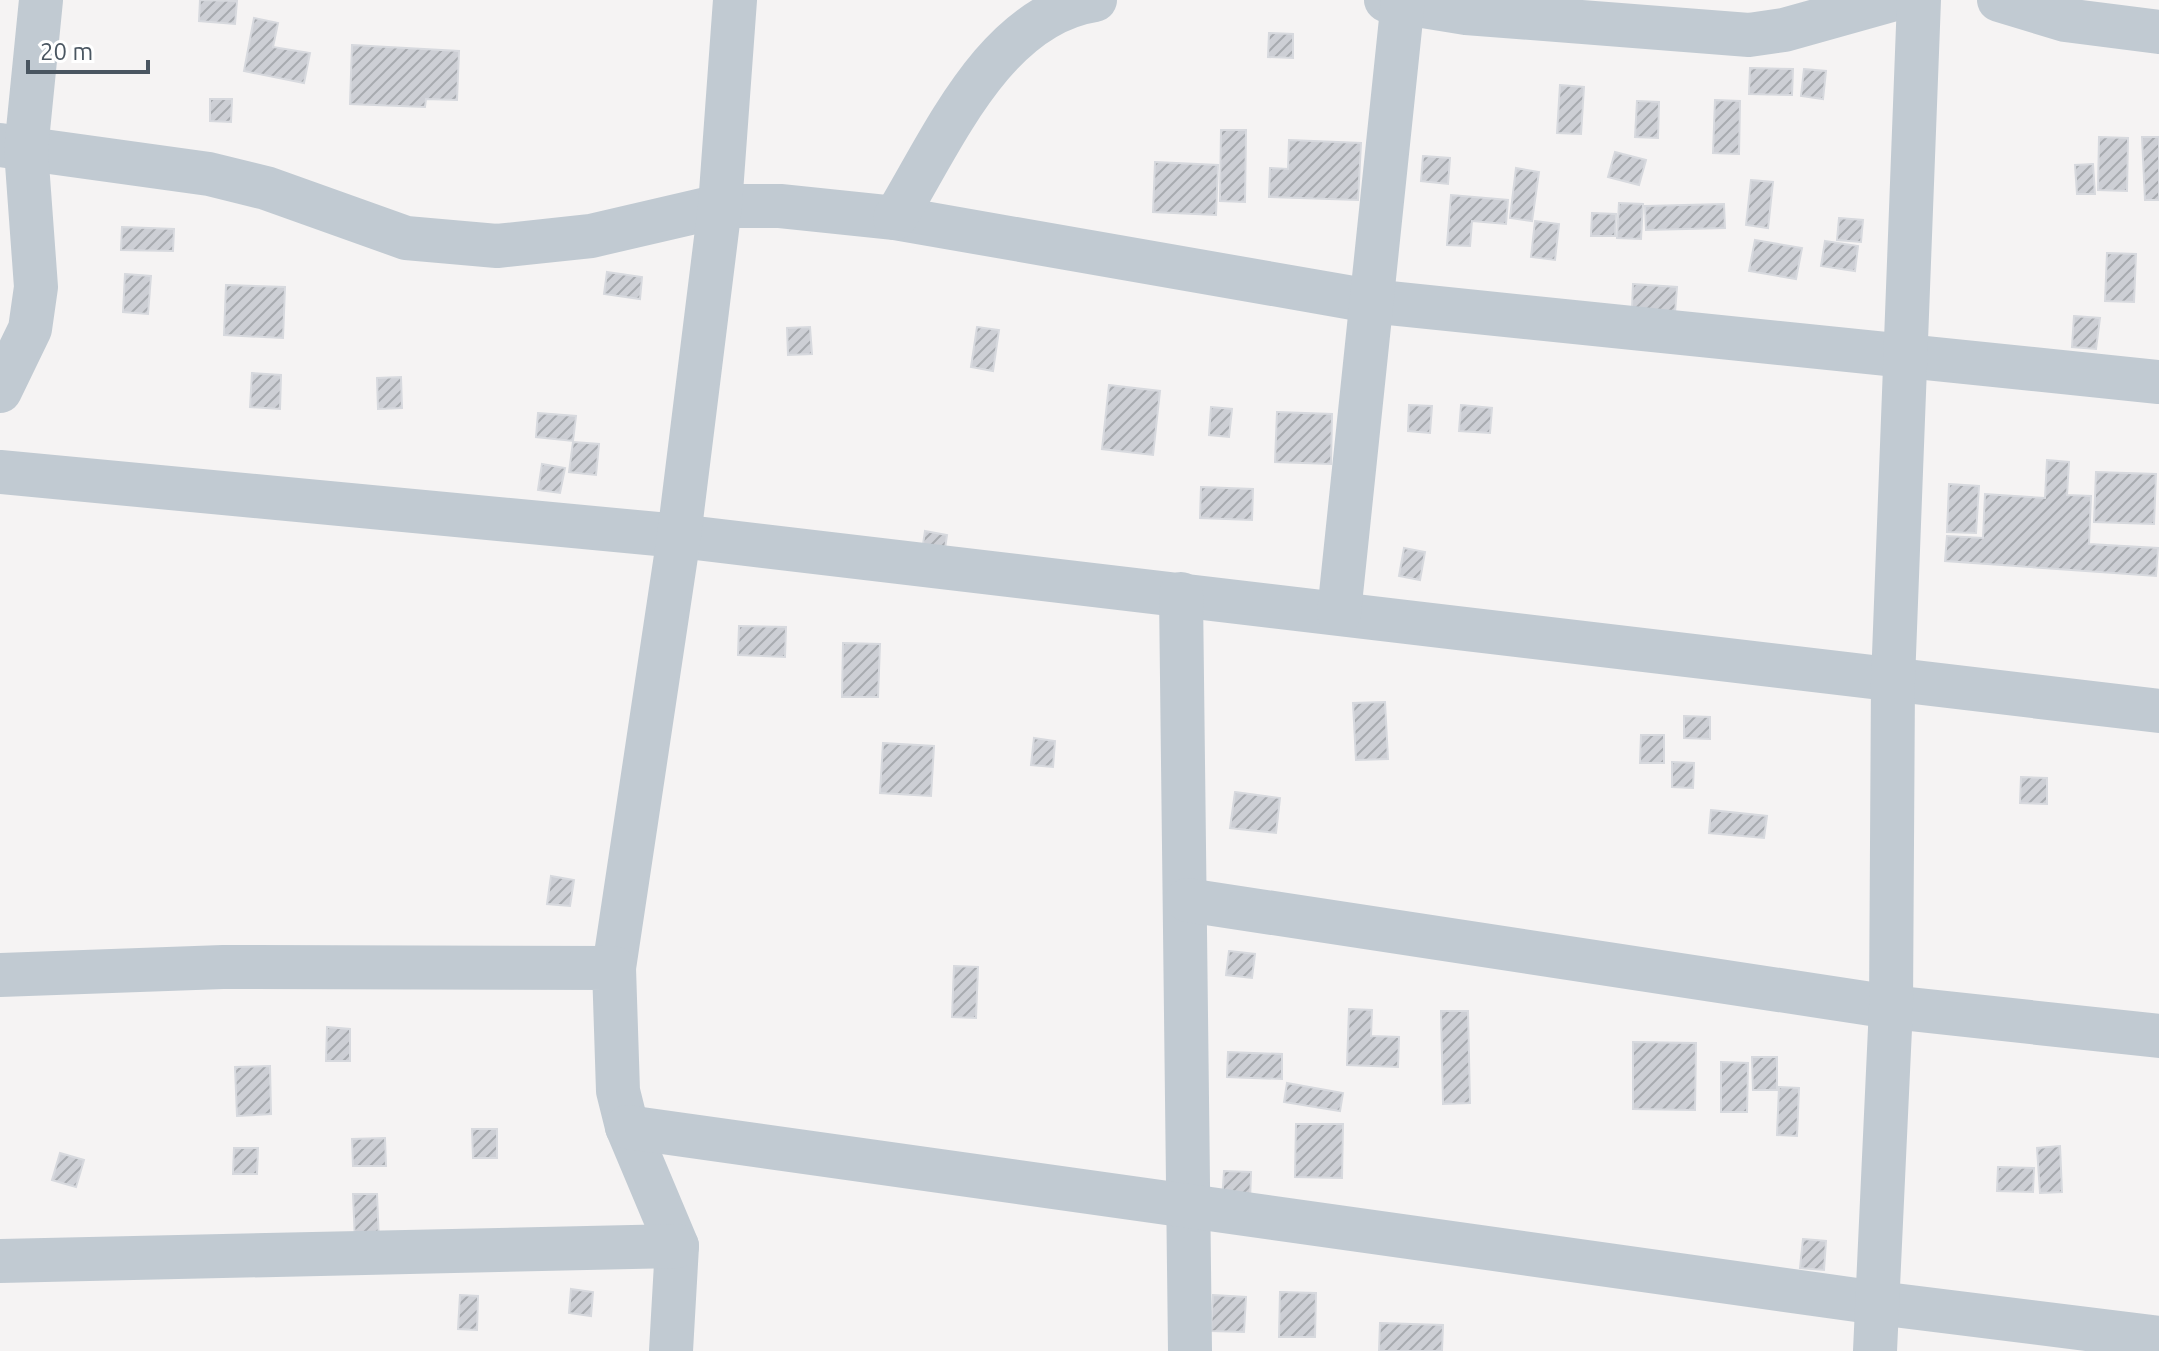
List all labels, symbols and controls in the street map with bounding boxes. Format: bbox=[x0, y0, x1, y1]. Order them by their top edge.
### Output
scale bar bbox=[28, 24, 148, 74]
text: 20 m bbox=[40, 38, 93, 65]

